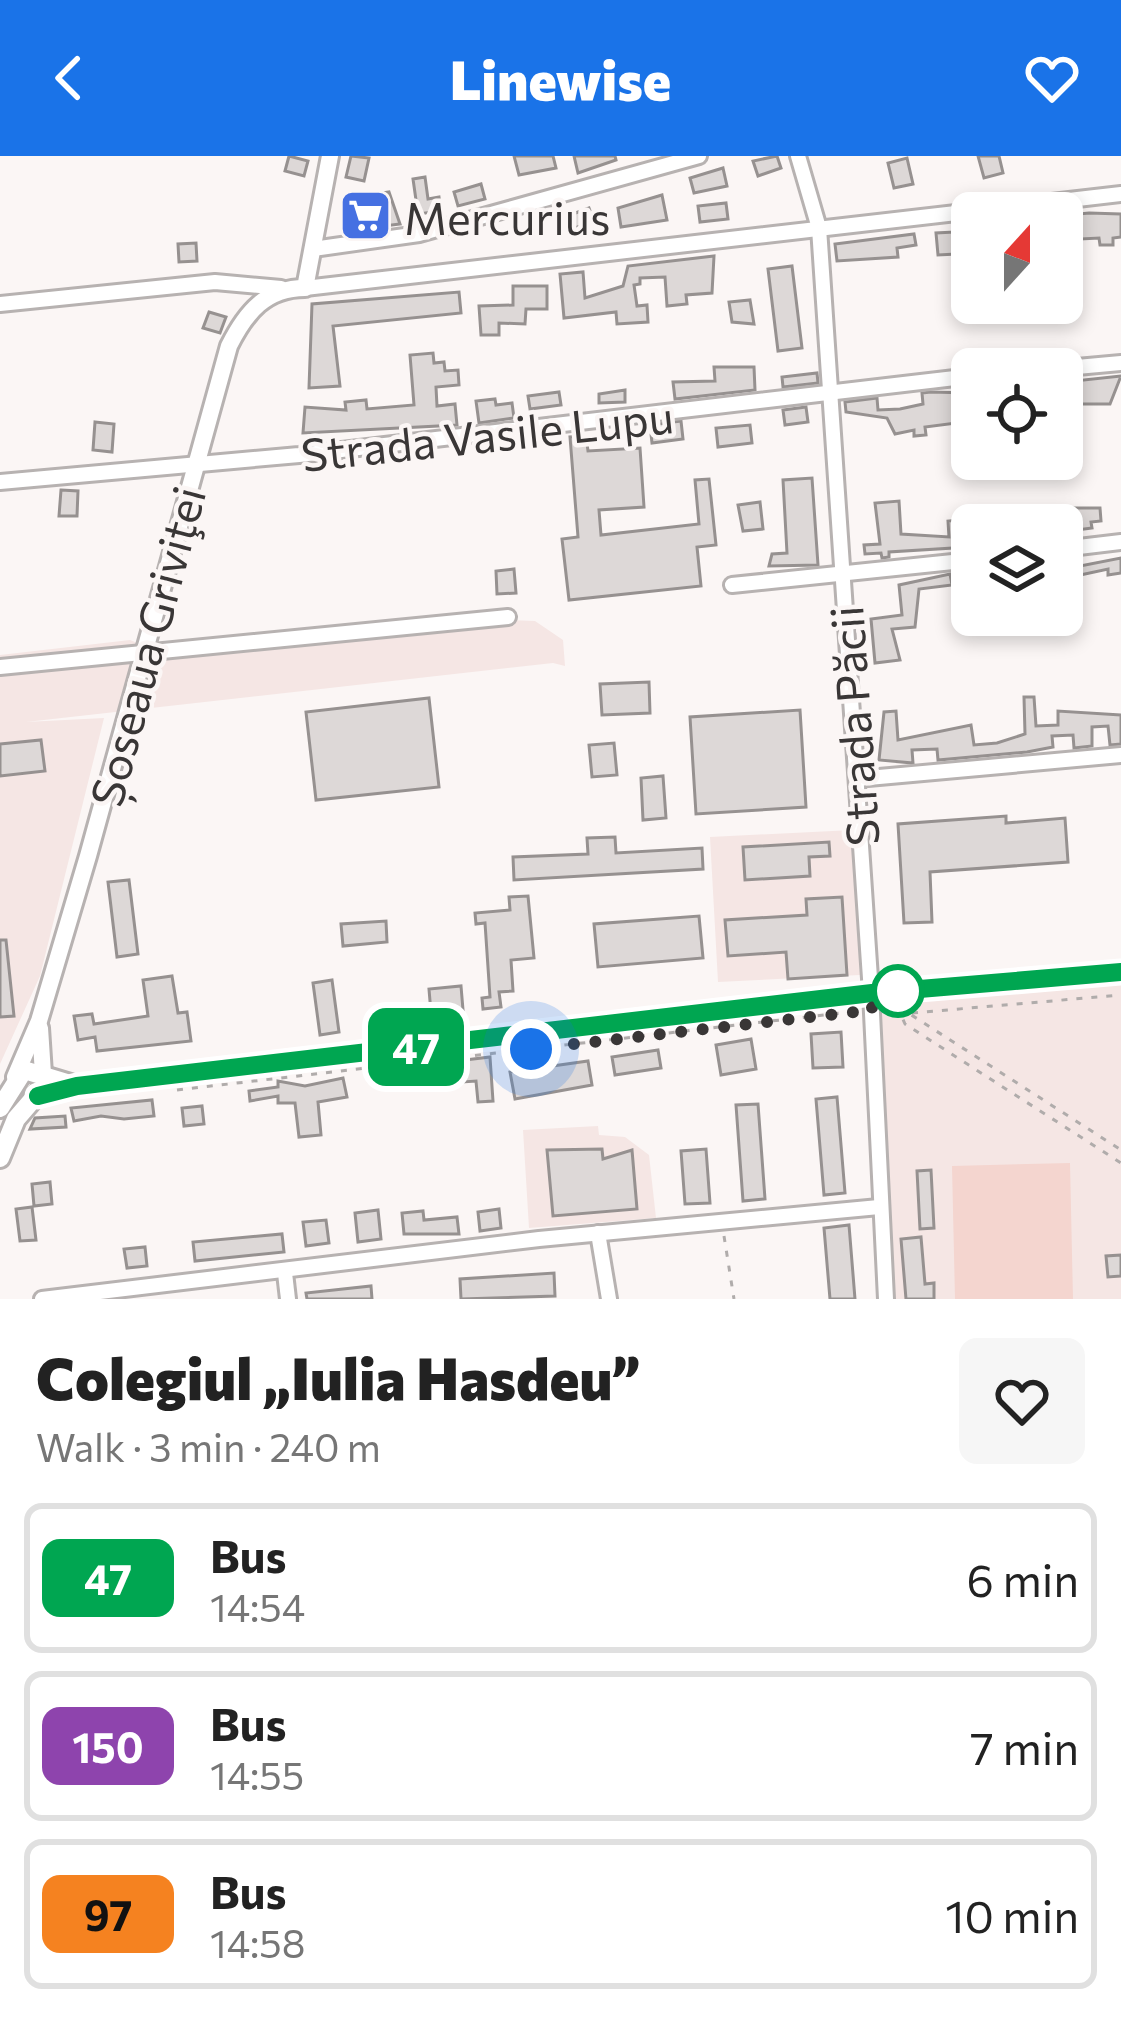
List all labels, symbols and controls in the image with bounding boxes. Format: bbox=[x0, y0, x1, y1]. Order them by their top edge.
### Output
icon: back bbox=[36, 45, 102, 111]
text: Linewise bbox=[450, 45, 671, 111]
icon: heart bbox=[1019, 45, 1085, 111]
supermarket icon: Mercurius bbox=[337, 188, 393, 244]
place label: Mercurius bbox=[404, 189, 610, 244]
north arrow bbox=[951, 192, 1083, 324]
map controls bbox=[951, 192, 1083, 636]
button: locate bbox=[951, 348, 1083, 480]
street label: Strada Vasile Lupu bbox=[298, 387, 676, 481]
street label: Șoseaua Griviţei bbox=[77, 480, 219, 813]
button: layers bbox=[951, 504, 1083, 636]
street label: Strada Păcii bbox=[817, 604, 889, 848]
unlabelled marker bbox=[873, 966, 923, 1016]
line badge: 47 bbox=[362, 1008, 470, 1086]
your location bbox=[501, 1019, 561, 1079]
text: 47 bbox=[392, 1021, 440, 1073]
button: heart bbox=[959, 1338, 1085, 1464]
text: Colegiul „Iulia Hasdeu” bbox=[36, 1342, 640, 1412]
text: Walk · 3 min · 240 m bbox=[36, 1422, 381, 1470]
text: Bus bbox=[210, 1527, 286, 1582]
text: 6 min bbox=[966, 1551, 1079, 1606]
text: 47 bbox=[84, 1552, 132, 1604]
text: 14:54 bbox=[210, 1582, 305, 1630]
text: Bus bbox=[210, 1695, 286, 1750]
text: 7 min bbox=[970, 1719, 1079, 1774]
text: 150 bbox=[72, 1720, 144, 1772]
text: 14:55 bbox=[210, 1750, 304, 1798]
text: Bus bbox=[210, 1863, 286, 1918]
text: 10 min bbox=[945, 1887, 1079, 1942]
text: 97 bbox=[84, 1888, 132, 1940]
text: 14:58 bbox=[210, 1918, 305, 1966]

